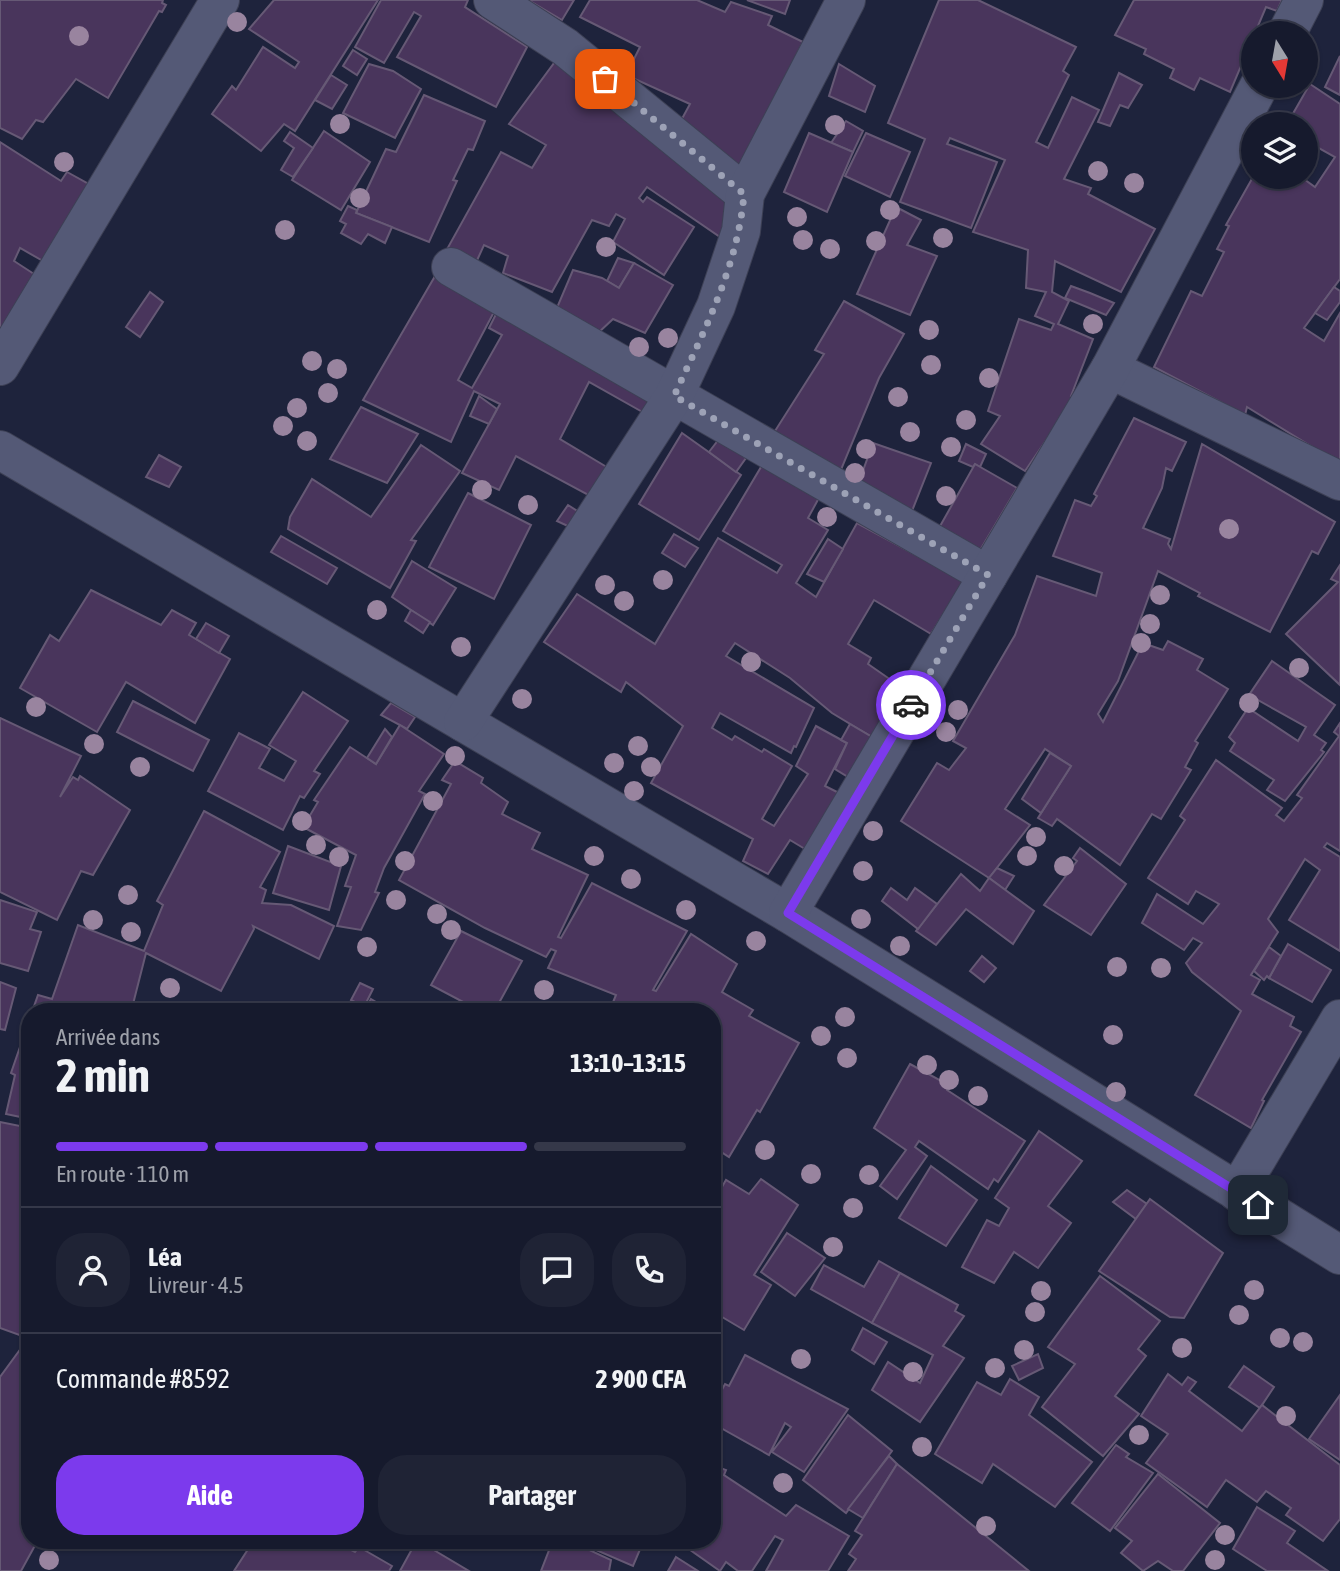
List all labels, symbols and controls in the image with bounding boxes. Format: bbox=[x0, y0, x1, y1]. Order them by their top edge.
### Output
north arrow bbox=[1241, 21, 1318, 98]
map controls bbox=[1241, 21, 1318, 189]
pin bbox=[575, 49, 635, 109]
icon: bag bbox=[586, 60, 624, 98]
button: layers bbox=[1241, 112, 1318, 189]
courier bbox=[876, 670, 946, 740]
icon: car bbox=[892, 686, 930, 724]
text: Arrivée dans bbox=[56, 1024, 160, 1050]
text: 13:10–13:15 bbox=[570, 1048, 686, 1078]
text: 2 min bbox=[56, 1049, 150, 1102]
text: En route · 110 m bbox=[56, 1161, 189, 1187]
pin bbox=[1228, 1175, 1288, 1235]
icon: home bbox=[1239, 1186, 1277, 1224]
button: person bbox=[56, 1233, 130, 1307]
button: chat bbox=[520, 1233, 594, 1307]
button: phone bbox=[612, 1233, 686, 1307]
text: Léa bbox=[148, 1242, 182, 1272]
text: Livreur · 4.5 bbox=[148, 1272, 244, 1298]
text: Commande #8592 bbox=[56, 1364, 230, 1394]
text: 2 900 CFA bbox=[596, 1364, 686, 1394]
button: Aide bbox=[56, 1455, 364, 1535]
button: Partager bbox=[378, 1455, 686, 1535]

